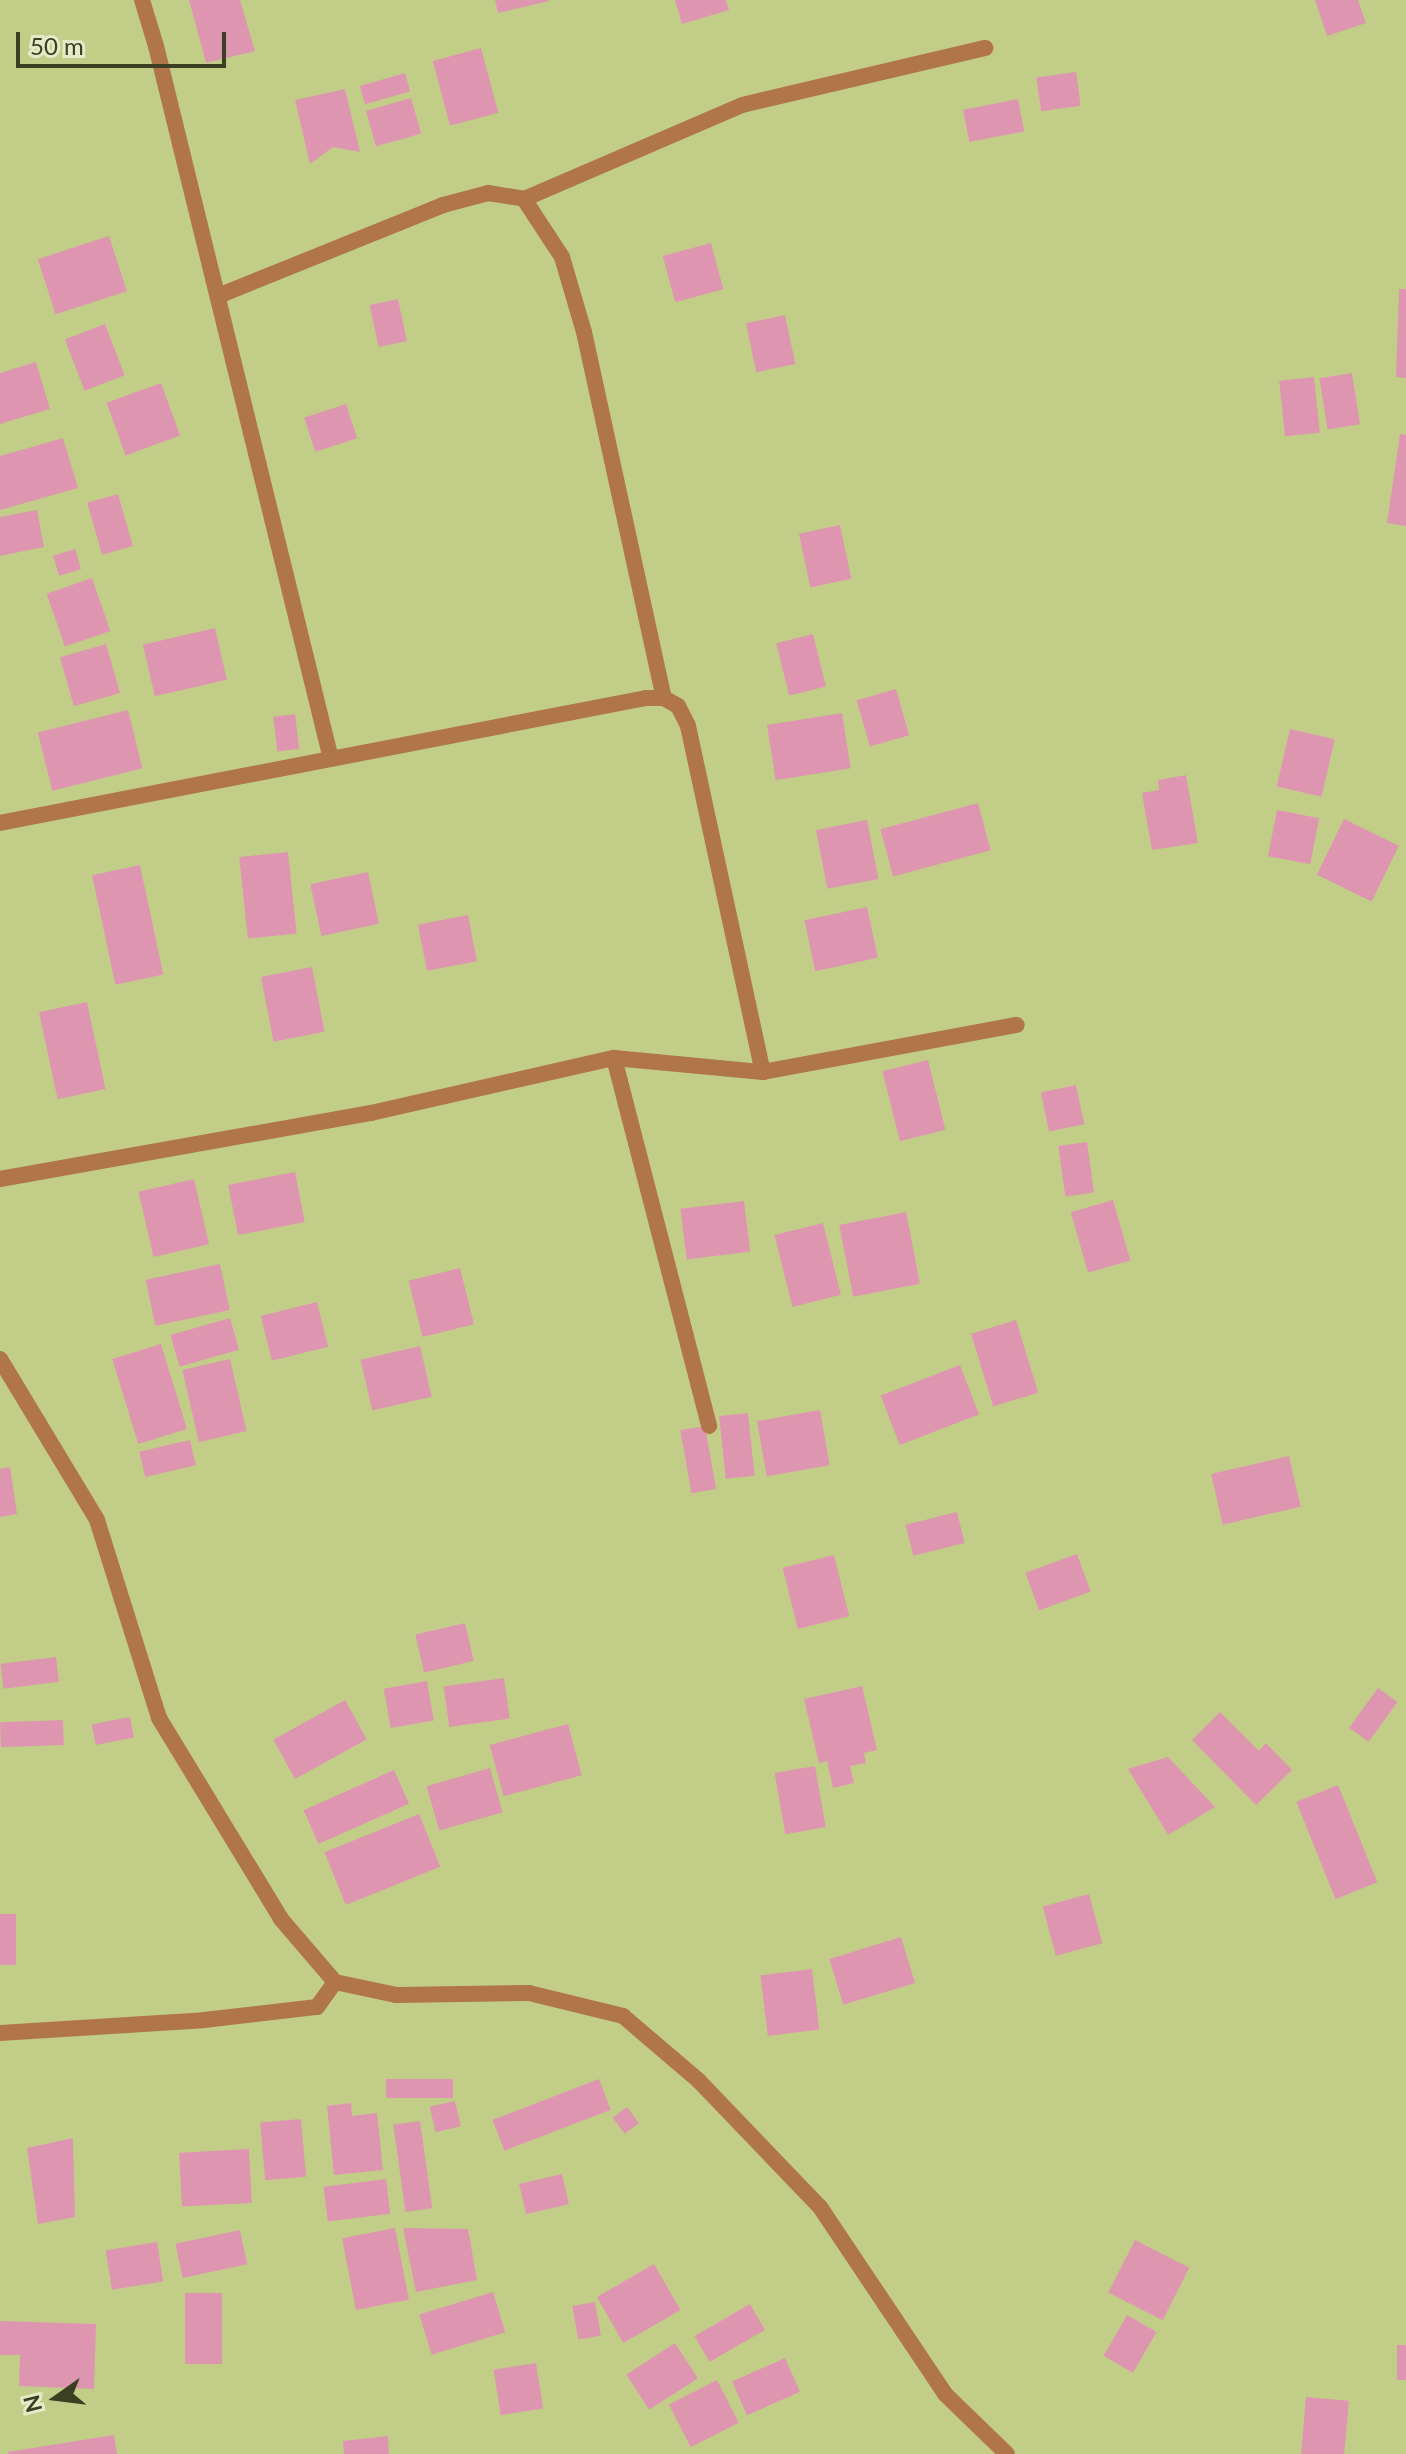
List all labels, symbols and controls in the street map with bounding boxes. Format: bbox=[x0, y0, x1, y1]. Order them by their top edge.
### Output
scale bar bbox=[20, 16, 230, 66]
text: 50 m bbox=[30, 31, 84, 60]
north arrow bbox=[16, 2358, 96, 2438]
text: N bbox=[17, 2392, 47, 2415]

